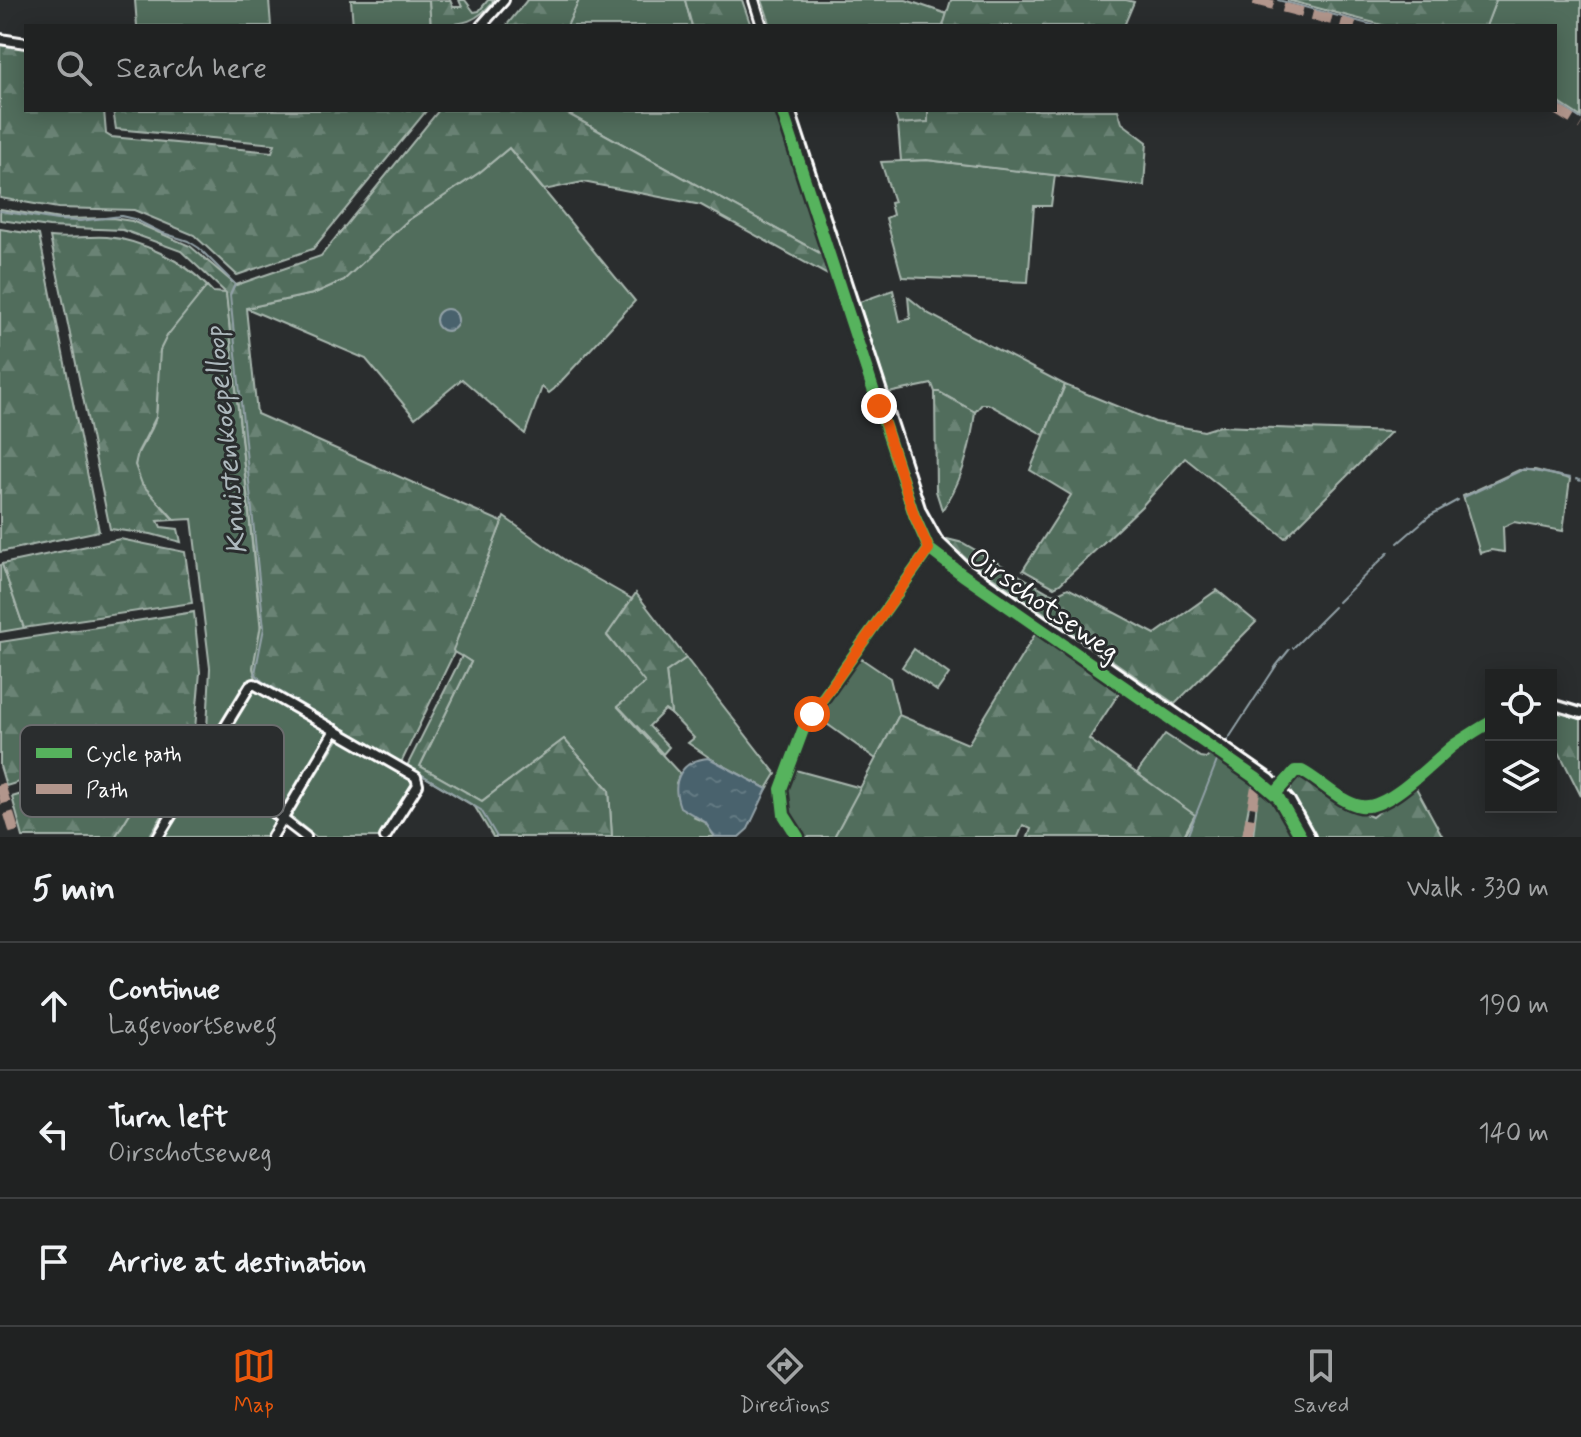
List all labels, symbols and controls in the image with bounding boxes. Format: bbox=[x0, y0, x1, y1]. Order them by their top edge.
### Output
search box bbox=[24, 24, 1557, 112]
icon: search bbox=[52, 46, 96, 90]
text: Search here bbox=[116, 49, 267, 88]
water label: Knuistenkoepelloop bbox=[195, 324, 258, 557]
route end bbox=[861, 388, 897, 424]
street label: Oirschotseweg bbox=[961, 539, 1126, 671]
map controls bbox=[1485, 669, 1557, 813]
button: locate bbox=[1485, 669, 1557, 741]
route start bbox=[794, 696, 830, 732]
legend bbox=[20, 725, 284, 817]
text: Cycle path bbox=[86, 741, 182, 769]
button: layers bbox=[1485, 741, 1557, 813]
text: Path bbox=[86, 777, 128, 805]
text: 5 min bbox=[32, 867, 115, 912]
text: Walk · 330 m bbox=[1407, 872, 1549, 906]
text: Continue bbox=[108, 970, 220, 1009]
icon: ahead bbox=[32, 984, 76, 1028]
text: 190 m bbox=[1479, 989, 1549, 1023]
text: Lagevoortseweg bbox=[108, 1009, 277, 1043]
text: Turn left bbox=[108, 1098, 228, 1137]
icon: left bbox=[32, 1112, 76, 1156]
text: 140 m bbox=[1478, 1117, 1549, 1151]
text: Oirschotseweg bbox=[108, 1137, 272, 1171]
icon: arrive bbox=[32, 1240, 76, 1284]
text: Arrive at destination bbox=[108, 1243, 366, 1282]
tab: Map bbox=[232, 1344, 276, 1420]
tab: Directions bbox=[739, 1344, 830, 1420]
tab: Saved bbox=[1294, 1344, 1349, 1420]

